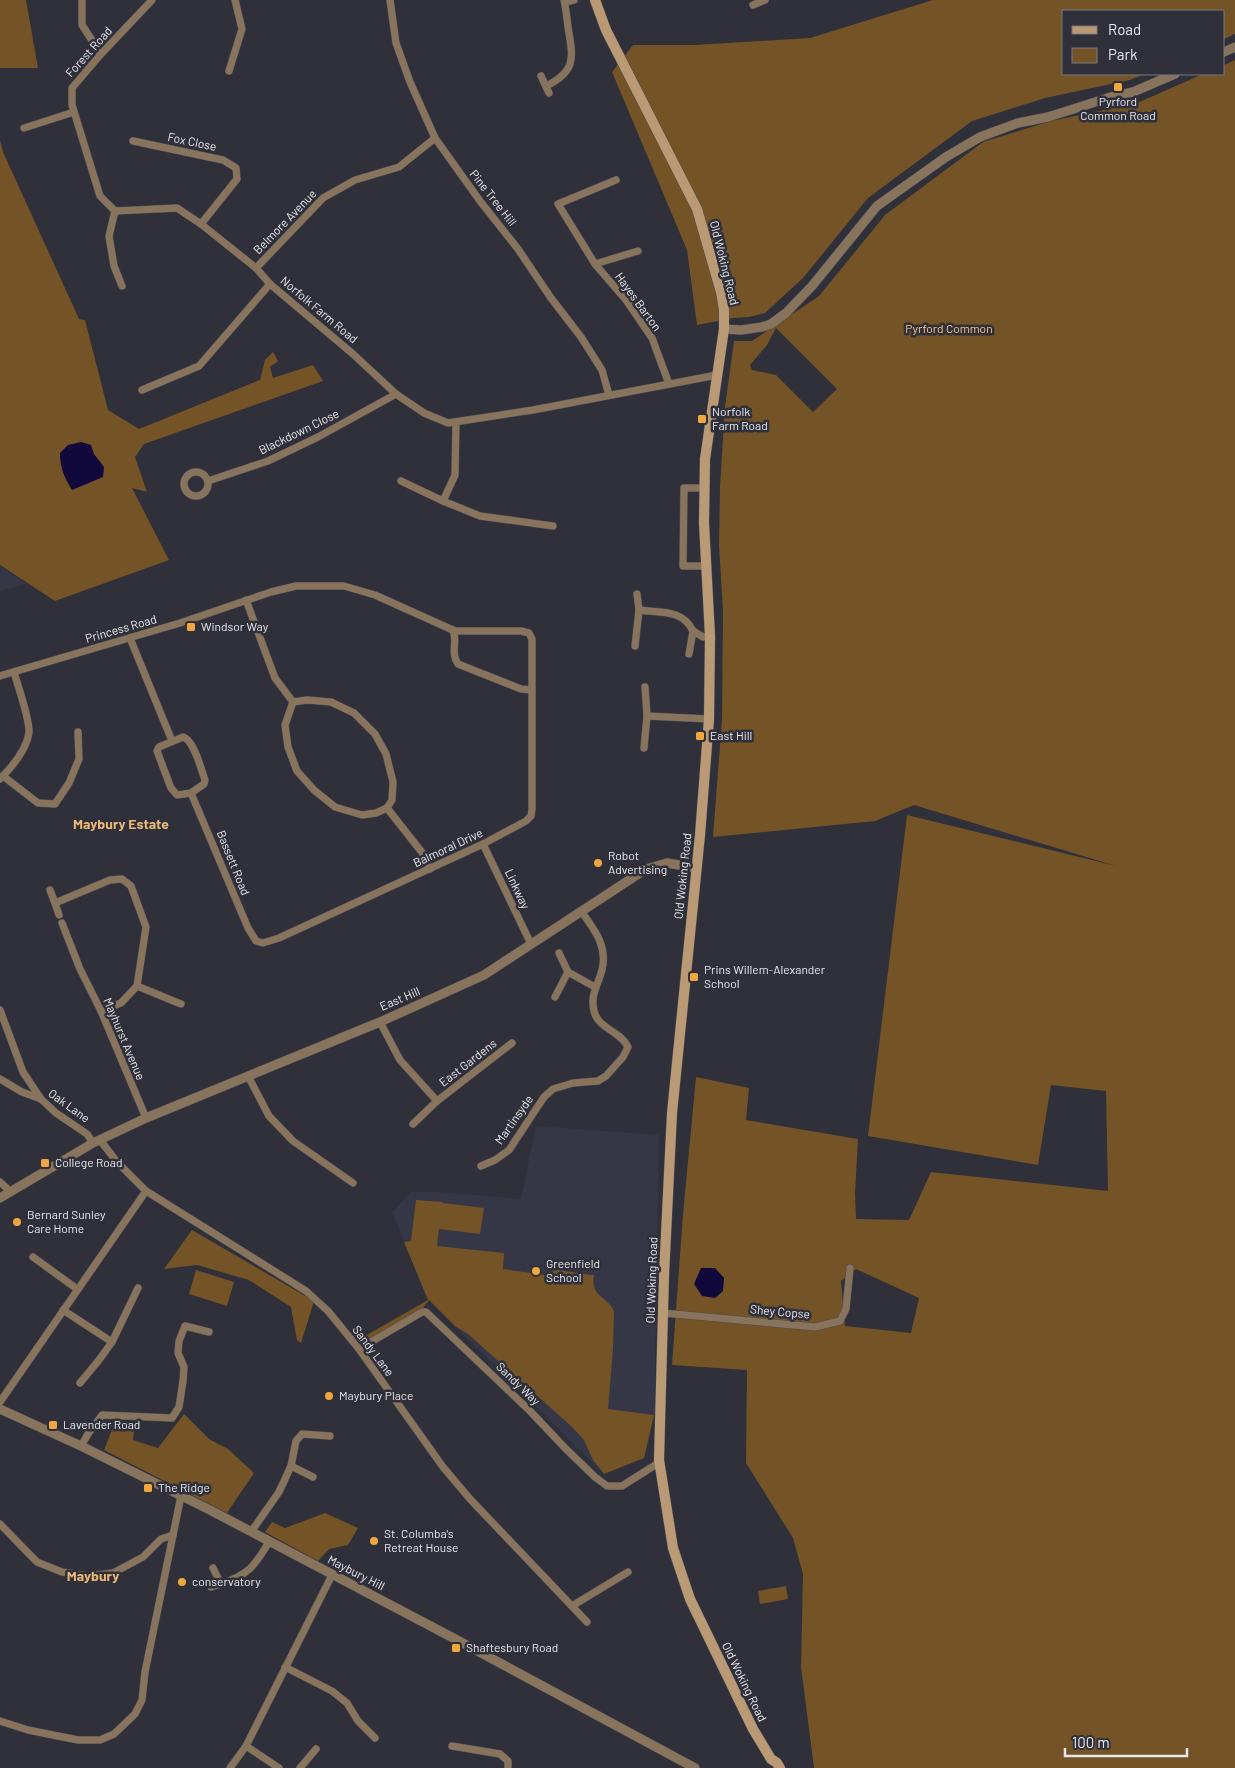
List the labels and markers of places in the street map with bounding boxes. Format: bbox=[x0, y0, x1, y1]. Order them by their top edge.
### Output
marker: Pyrford Common Road bbox=[1112, 81, 1124, 93]
place label: Pyrford Common Road bbox=[1080, 94, 1156, 122]
place label: Norfolk Farm Road bbox=[712, 404, 768, 432]
marker: Norfolk Farm Road bbox=[696, 413, 708, 425]
place label: Windsor Way bbox=[201, 619, 269, 633]
marker: Windsor Way bbox=[185, 621, 197, 633]
place label: East Hill bbox=[710, 728, 752, 742]
marker: East Hill bbox=[694, 730, 706, 742]
place label: Robot Advertising bbox=[608, 848, 667, 876]
marker: Robot Advertising bbox=[592, 857, 604, 869]
place label: Prins Willem-Alexander School bbox=[704, 962, 826, 990]
marker: Prins Willem-Alexander School bbox=[688, 971, 700, 983]
place label: College Road bbox=[55, 1155, 122, 1169]
marker: College Road bbox=[39, 1157, 51, 1169]
place label: Bernard Sunley Care Home bbox=[27, 1207, 106, 1235]
marker: Bernard Sunley Care Home bbox=[11, 1216, 23, 1228]
place label: Greenfield School bbox=[546, 1256, 600, 1284]
marker: Greenfield School bbox=[530, 1265, 542, 1277]
place label: Maybury Place bbox=[339, 1388, 413, 1402]
marker: Maybury Place bbox=[323, 1390, 335, 1402]
place label: Lavender Road bbox=[63, 1417, 140, 1431]
marker: Lavender Road bbox=[47, 1419, 59, 1431]
place label: The Ridge bbox=[158, 1480, 210, 1494]
marker: The Ridge bbox=[142, 1482, 154, 1494]
place label: St. Columba's Retreat House bbox=[384, 1526, 458, 1554]
marker: St. Columba's Retreat House bbox=[368, 1535, 380, 1547]
place label: conservatory bbox=[192, 1574, 261, 1588]
marker: conservatory bbox=[176, 1576, 188, 1588]
place label: Shaftesbury Road bbox=[466, 1640, 558, 1654]
marker: Shaftesbury Road bbox=[450, 1642, 462, 1654]

